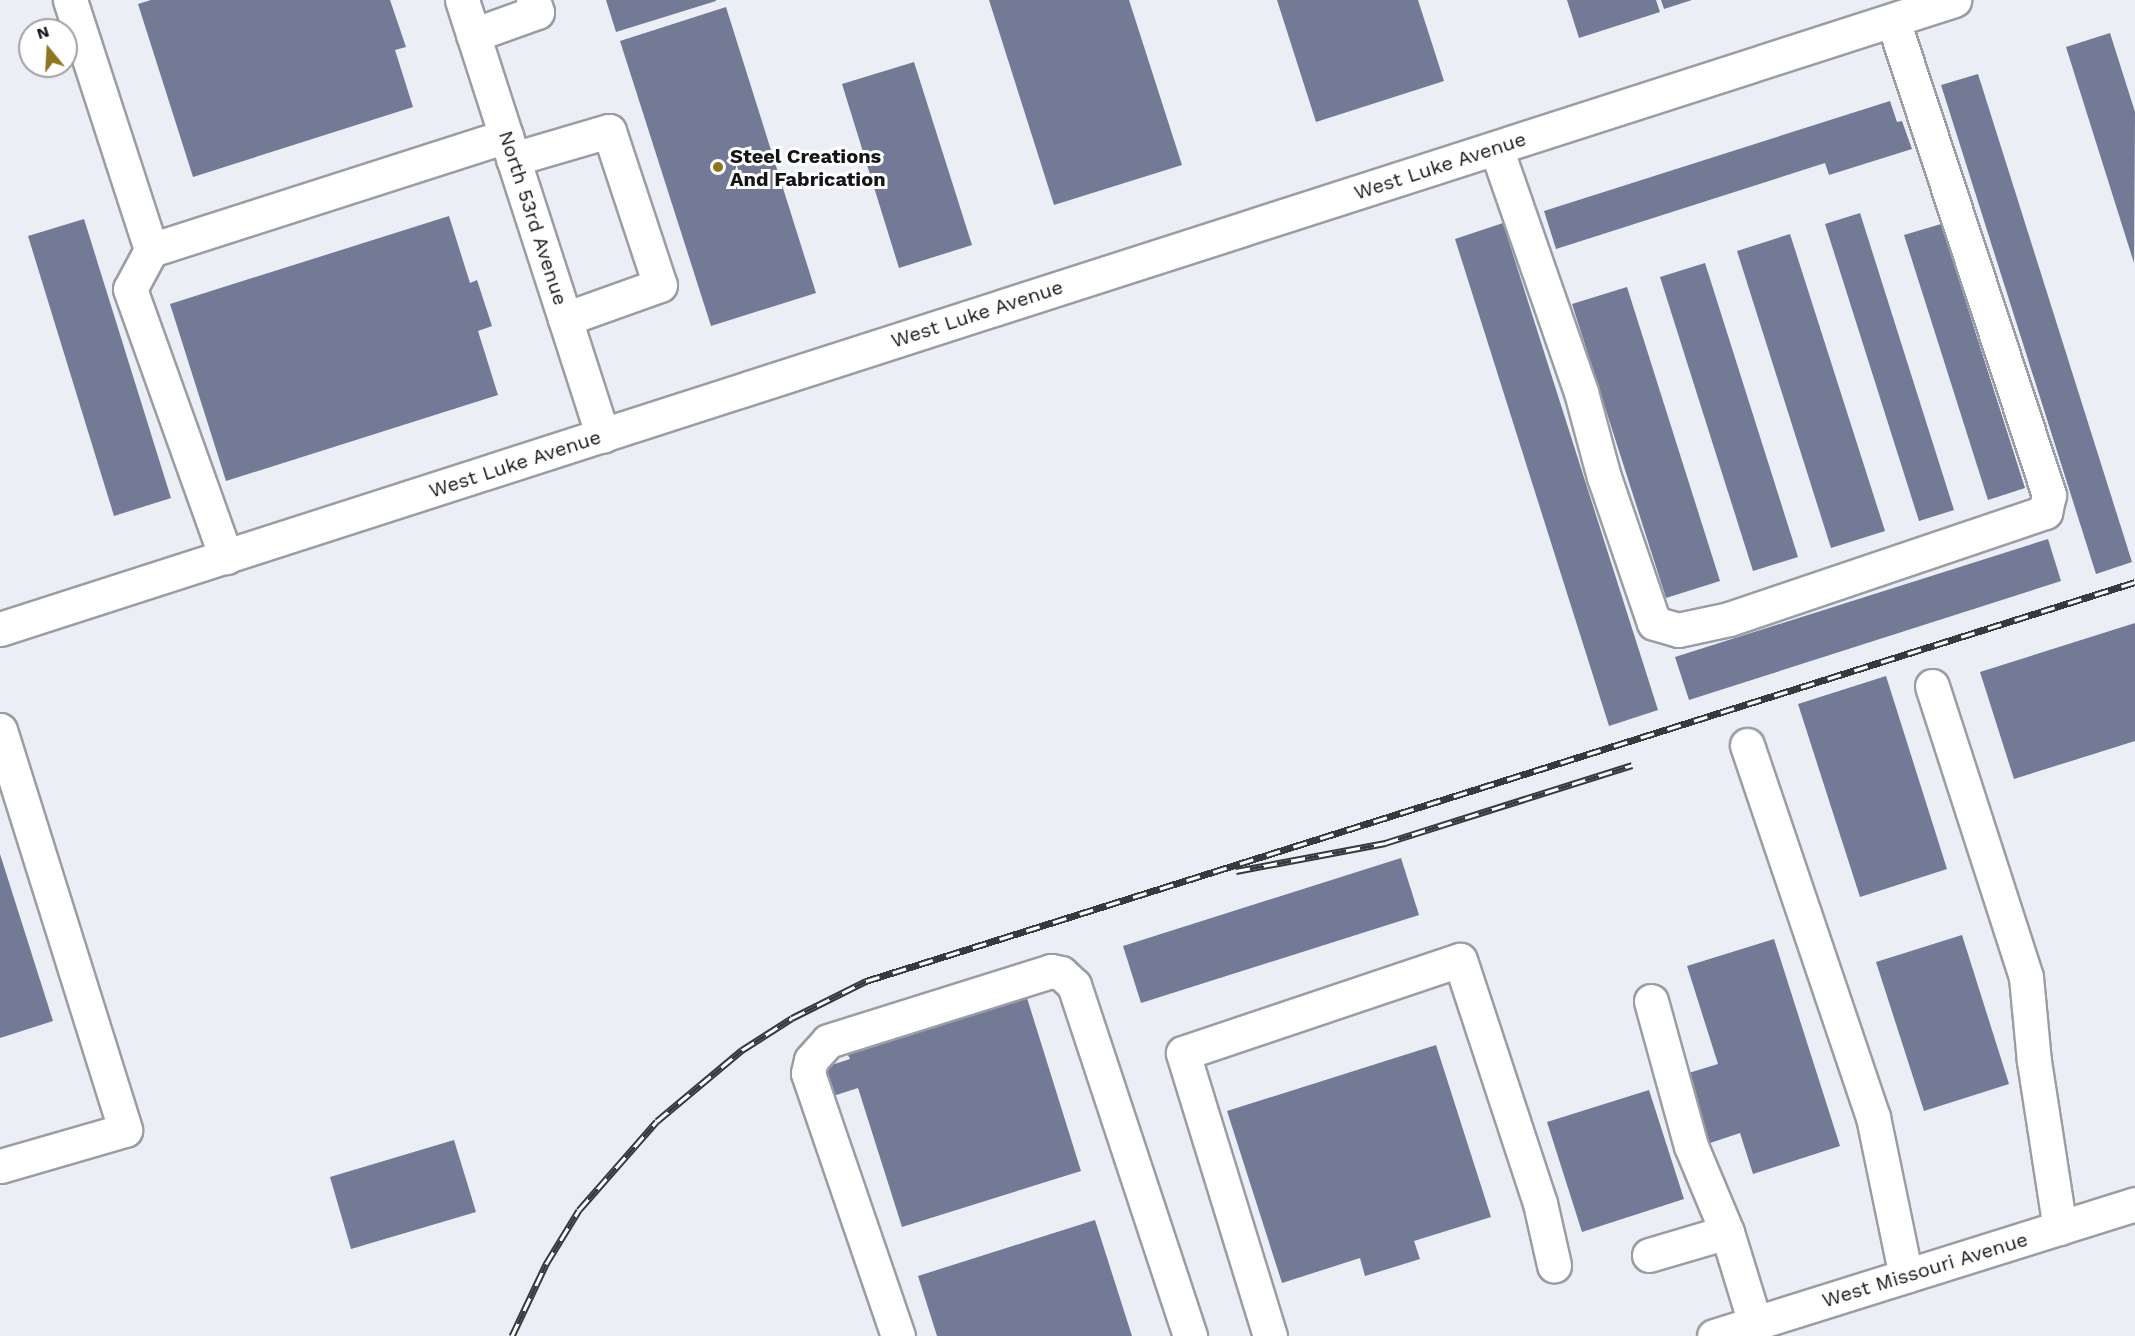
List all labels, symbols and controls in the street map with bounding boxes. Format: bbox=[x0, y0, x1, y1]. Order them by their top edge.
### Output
north arrow bbox=[18, 18, 78, 78]
text: N bbox=[34, 21, 51, 43]
street label: North 53rd Avenue bbox=[493, 127, 573, 309]
street label: West Luke Avenue bbox=[1351, 127, 1529, 205]
place label: Steel Creations And Fabrication bbox=[730, 144, 886, 191]
marker: Steel Creations And Fabrication bbox=[711, 160, 725, 174]
street label: West Luke Avenue bbox=[888, 275, 1066, 353]
street label: West Luke Avenue bbox=[426, 425, 604, 503]
street label: West Missouri Avenue bbox=[1819, 1227, 2031, 1313]

